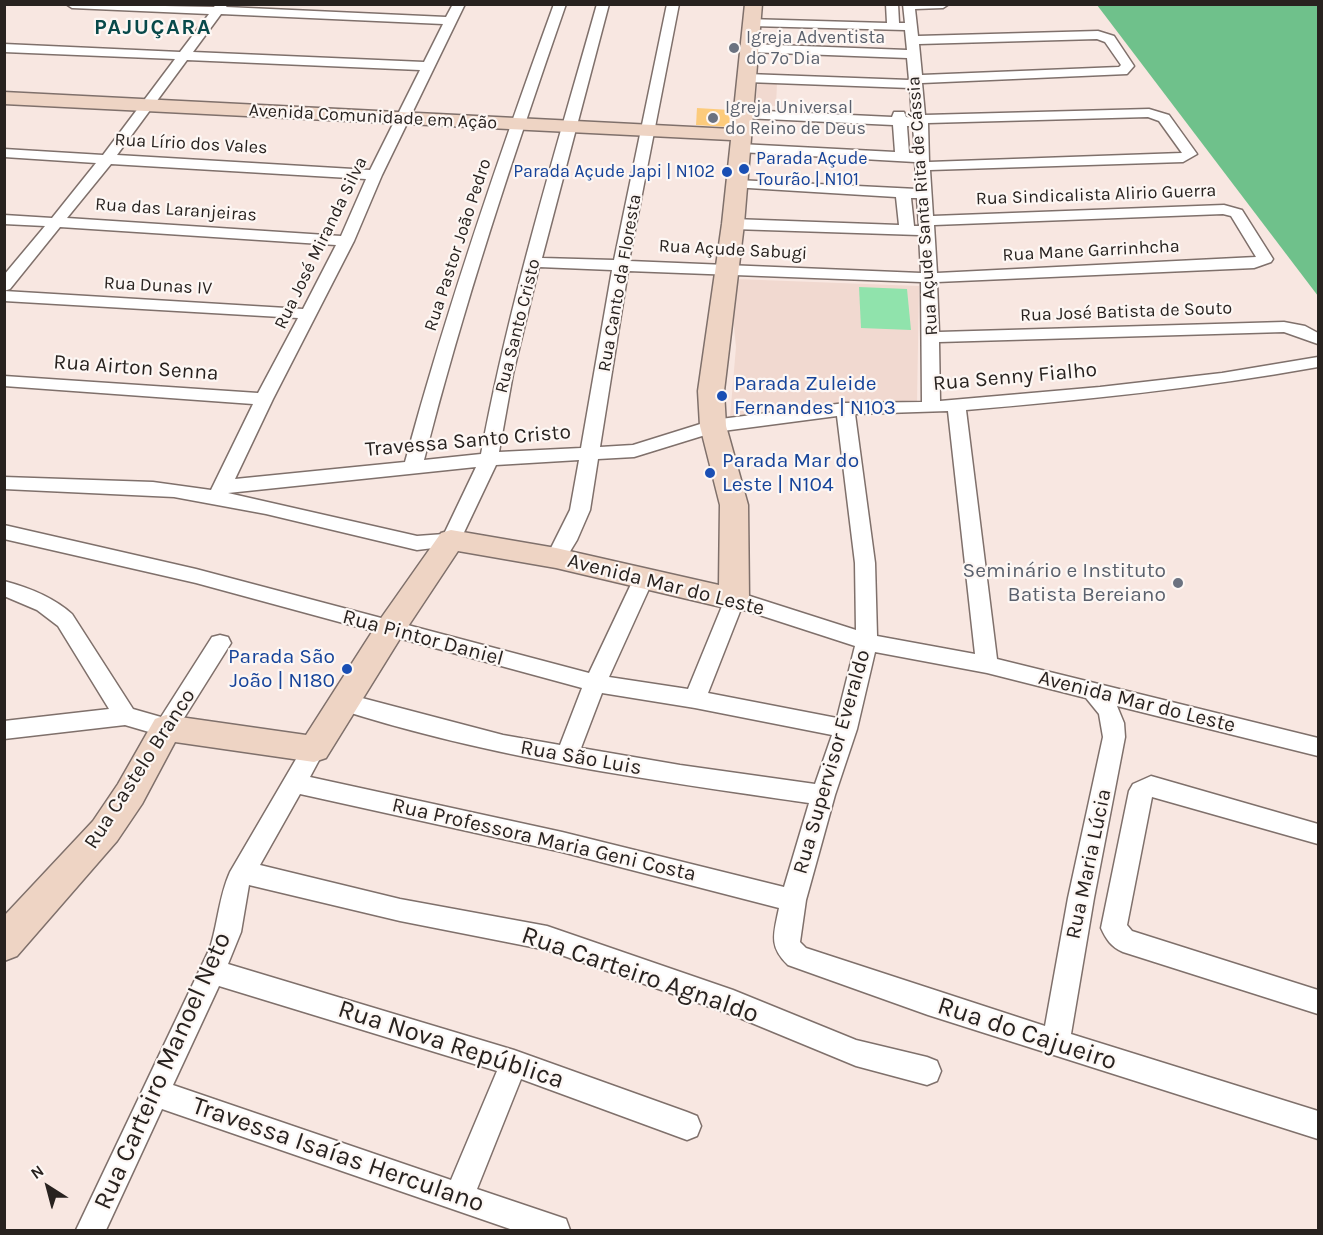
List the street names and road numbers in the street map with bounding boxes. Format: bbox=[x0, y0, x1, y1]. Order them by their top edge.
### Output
street label: Rua Açude Santa Rita de Cássia bbox=[903, 76, 943, 336]
street label: Avenida Comunidade em Ação bbox=[248, 100, 498, 134]
street label: Rua Lírio dos Vales bbox=[114, 129, 268, 159]
street label: Rua José Miranda Silva bbox=[270, 153, 372, 333]
street label: Rua Pastor João Pedro bbox=[420, 156, 496, 334]
street label: Rua Sindicalista Alirio Guerra bbox=[975, 180, 1217, 210]
street label: Rua Canto da Floresta bbox=[594, 193, 646, 373]
street label: Rua das Laranjeiras bbox=[94, 194, 258, 226]
street label: Rua Açude Sabugi bbox=[658, 235, 808, 265]
street label: Rua Mane Garrinhcha bbox=[1002, 236, 1180, 266]
street label: Rua Santo Cristo bbox=[491, 257, 545, 395]
street label: Rua Dunas IV bbox=[103, 272, 213, 300]
street label: Rua José Batista de Souto bbox=[1020, 298, 1232, 326]
street label: Rua Airton Senna bbox=[53, 350, 219, 386]
street label: Rua Senny Fialho bbox=[932, 357, 1098, 397]
street label: Travessa Santo Cristo bbox=[364, 419, 572, 463]
street label: Avenida Mar do Leste bbox=[565, 548, 767, 622]
street label: Rua Pintor Daniel bbox=[340, 604, 506, 672]
street label: Rua Supervisor Everaldo bbox=[788, 647, 876, 877]
street label: Avenida Mar do Leste bbox=[1036, 665, 1238, 739]
street label: Rua Castelo Branco bbox=[79, 684, 201, 854]
street label: Rua São Luis bbox=[518, 735, 644, 781]
street label: Rua Maria Lúcia bbox=[1061, 787, 1117, 941]
street label: Rua Professora Maria Geni Costa bbox=[390, 793, 698, 887]
street label: Rua Carteiro Agnaldo bbox=[517, 920, 763, 1030]
street label: Rua Carteiro Manoel Neto bbox=[88, 927, 238, 1215]
street label: Rua do Cajueiro bbox=[933, 990, 1121, 1078]
street label: Rua Nova República bbox=[334, 994, 568, 1096]
street label: Travessa Isaías Herculano bbox=[188, 1090, 488, 1220]

